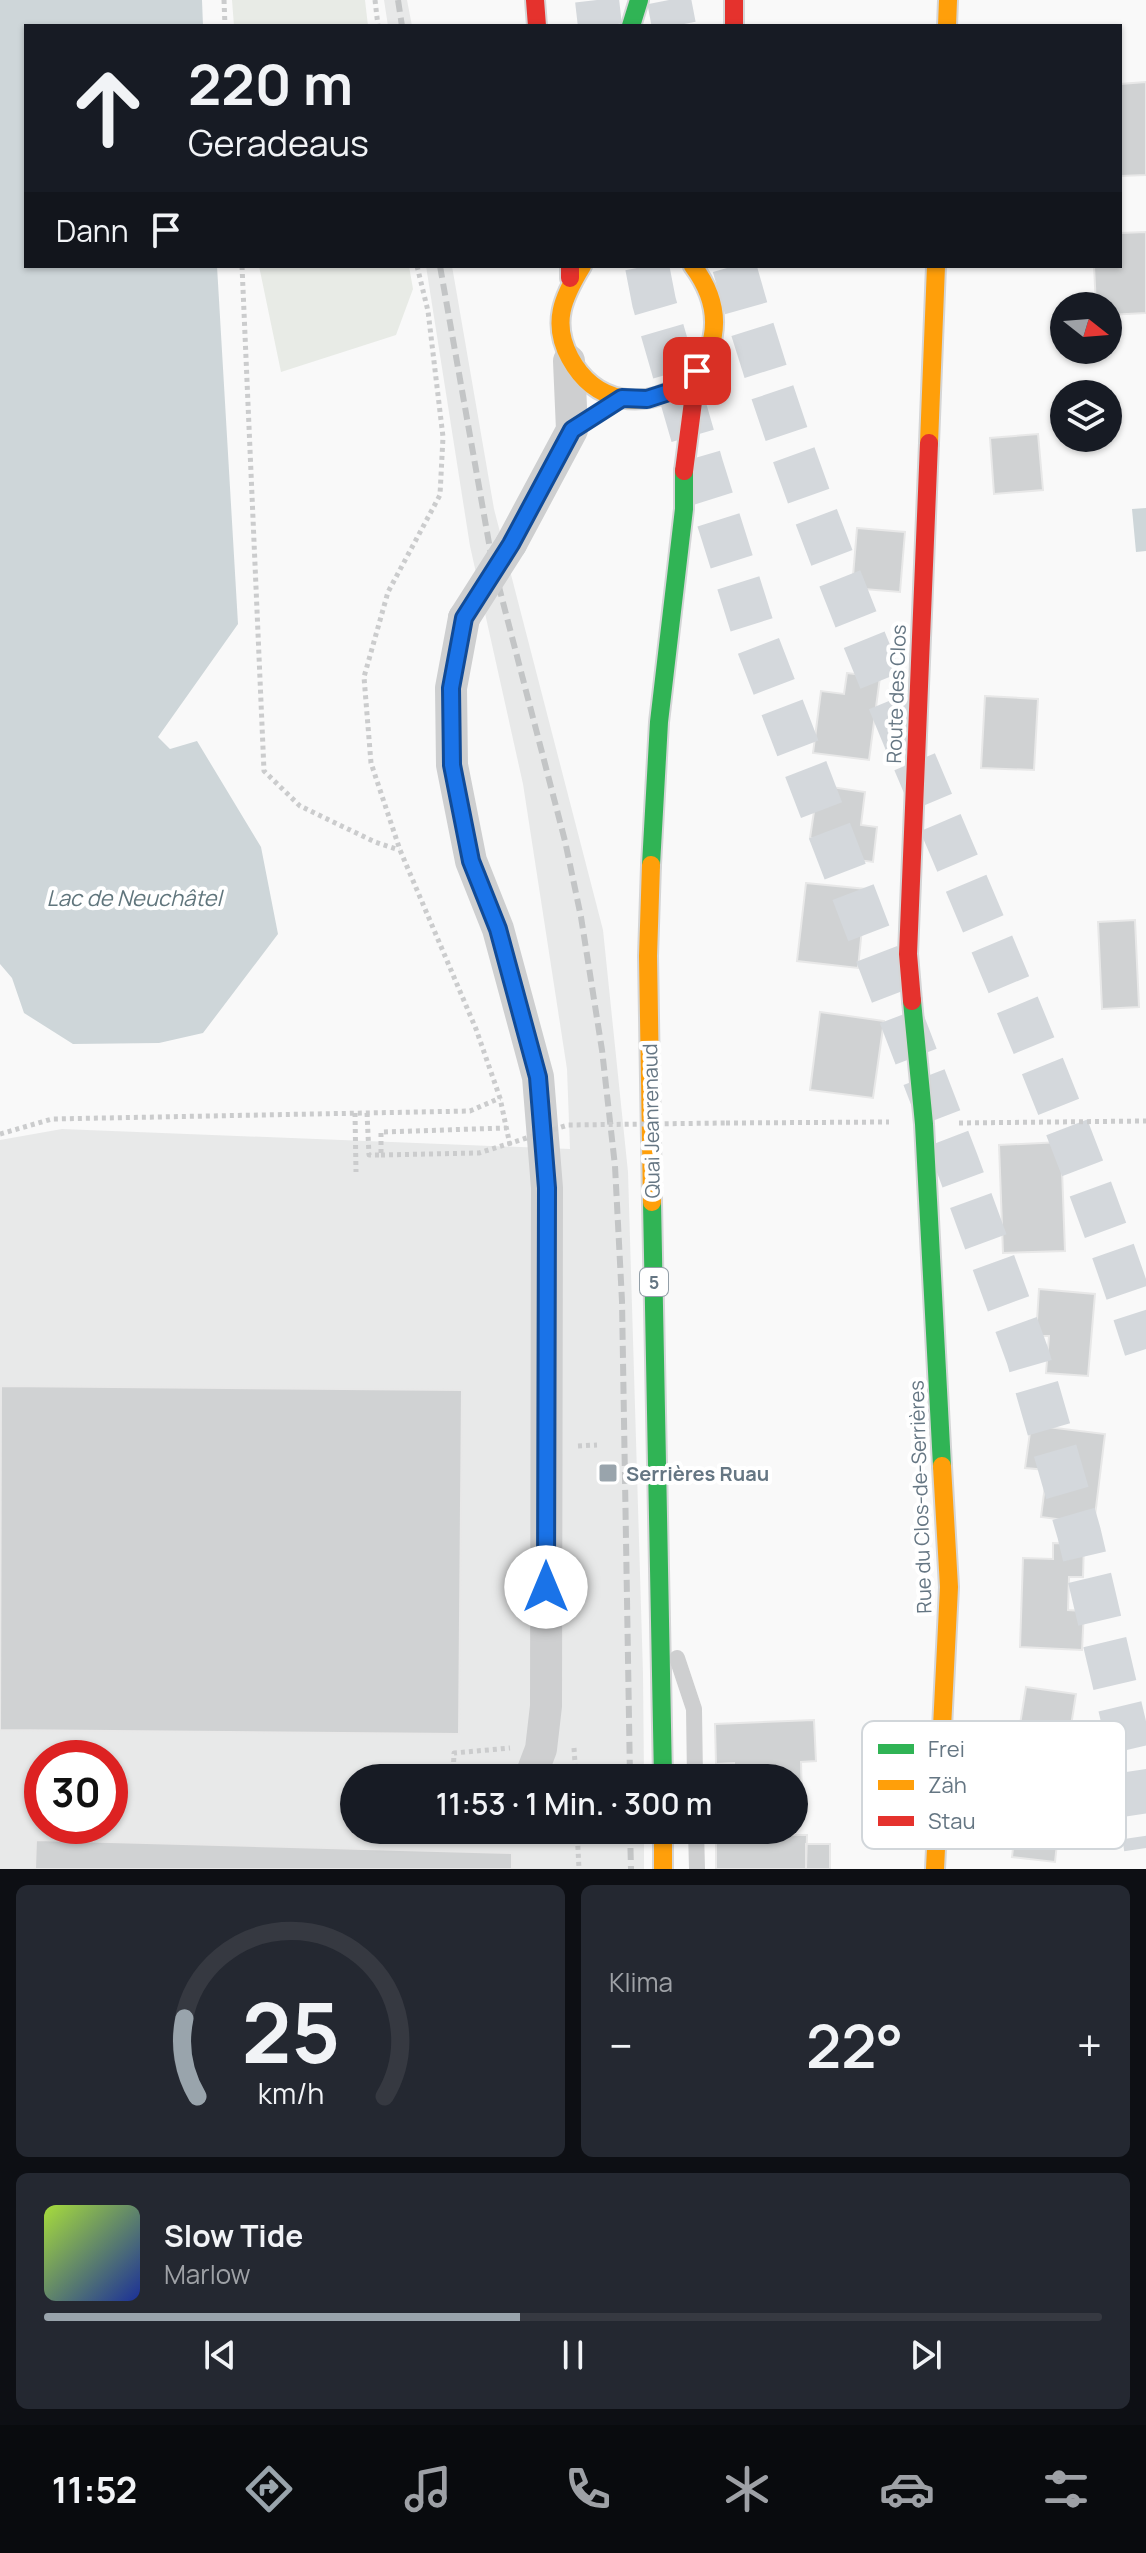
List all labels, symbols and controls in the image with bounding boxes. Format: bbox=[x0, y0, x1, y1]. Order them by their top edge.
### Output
text: 220 m bbox=[188, 45, 353, 122]
icon: ahead bbox=[56, 56, 160, 160]
text: Geradeaus bbox=[188, 118, 369, 167]
icon: arrive bbox=[144, 208, 188, 252]
text: Dann bbox=[56, 210, 128, 251]
north arrow bbox=[1050, 292, 1122, 364]
map controls bbox=[1050, 292, 1122, 452]
pin bbox=[663, 337, 731, 405]
icon: arrive bbox=[675, 349, 719, 393]
button: layers bbox=[1050, 380, 1122, 452]
street label: Route des Clos bbox=[880, 624, 912, 764]
water label: Lac de Neuchâtel bbox=[46, 883, 224, 913]
street label: Quai Jeanrenaud bbox=[636, 1043, 666, 1199]
road number: 5 bbox=[640, 1268, 668, 1296]
street label: Rue du Clos-de-Serrières bbox=[902, 1380, 938, 1614]
place label: Serrières Ruau bbox=[626, 1460, 769, 1487]
marker: Serrières Ruau bbox=[597, 1462, 619, 1484]
position arrow bbox=[504, 1545, 588, 1629]
legend bbox=[862, 1721, 1126, 1849]
text: Frei bbox=[928, 1734, 965, 1764]
speed limit sign: 30 bbox=[24, 1740, 128, 1844]
text: Zäh bbox=[928, 1770, 967, 1800]
text: 11:53 · 1 Min. · 300 m bbox=[436, 1783, 712, 1824]
text: Stau bbox=[928, 1806, 976, 1836]
text: Klima bbox=[609, 1964, 673, 2000]
text: 25 bbox=[241, 1974, 340, 2088]
text: 22° bbox=[806, 2004, 903, 2086]
text: − bbox=[609, 2015, 633, 2075]
text: + bbox=[1077, 2015, 1102, 2075]
text: km/h bbox=[257, 2074, 324, 2113]
text: Slow Tide bbox=[164, 2215, 303, 2256]
text: Marlow bbox=[164, 2256, 251, 2292]
icon: previous bbox=[198, 2333, 242, 2377]
icon: pause bbox=[551, 2333, 595, 2377]
icon: next bbox=[904, 2333, 948, 2377]
icon: directions bbox=[241, 2461, 297, 2517]
icon: music bbox=[400, 2461, 456, 2517]
icon: phone bbox=[560, 2461, 616, 2517]
icon: climate bbox=[719, 2461, 775, 2517]
icon: car bbox=[879, 2461, 935, 2517]
icon: filters bbox=[1038, 2461, 1094, 2517]
text: 11:52 bbox=[52, 2465, 137, 2514]

